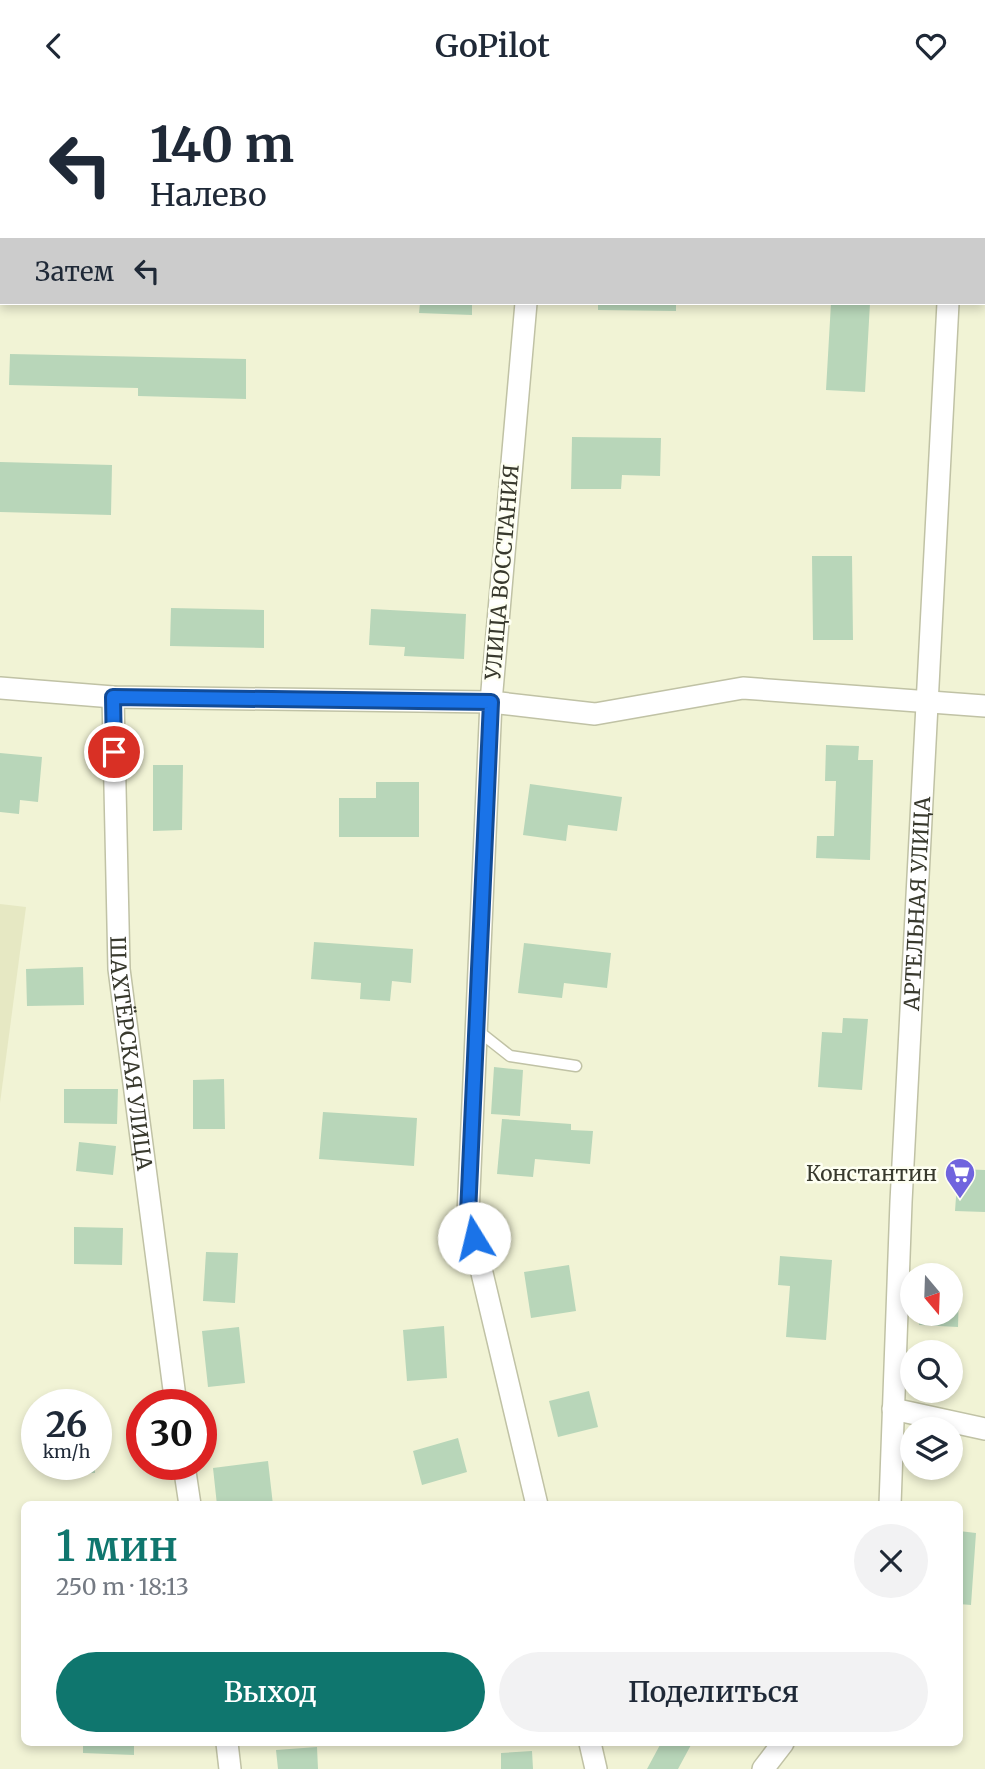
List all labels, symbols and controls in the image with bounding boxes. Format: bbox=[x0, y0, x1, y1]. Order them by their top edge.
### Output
text: GoPilot bbox=[435, 26, 550, 66]
icon: back bbox=[35, 27, 73, 65]
icon: heart bbox=[912, 27, 950, 65]
text: 140 m bbox=[150, 114, 294, 175]
icon: left bbox=[35, 119, 126, 210]
text: Налево bbox=[150, 175, 267, 215]
icon: left bbox=[128, 252, 166, 290]
text: Затем bbox=[35, 255, 114, 288]
street label: УЛИЦА ВОССТАНИЯ bbox=[479, 463, 525, 682]
pin bbox=[84, 722, 144, 782]
icon: arrive bbox=[95, 733, 133, 771]
street label: АРТЕЛЬНАЯ УЛИЦА bbox=[897, 796, 936, 1012]
street label: ШАХТЁРСКАЯ УЛИЦА bbox=[105, 936, 159, 1172]
supermarket icon: Константин bbox=[943, 1156, 977, 1200]
place label: Константин bbox=[806, 1160, 937, 1187]
position arrow bbox=[437, 1201, 511, 1275]
north arrow bbox=[900, 1263, 962, 1327]
map controls bbox=[900, 1263, 963, 1480]
button: search bbox=[900, 1340, 963, 1403]
speed limit sign: 30 bbox=[126, 1389, 217, 1480]
text: 26 bbox=[46, 1403, 87, 1447]
button: layers bbox=[900, 1417, 963, 1480]
text: km/h bbox=[43, 1440, 90, 1463]
text: 1 мин bbox=[56, 1520, 178, 1572]
button: close bbox=[854, 1524, 928, 1598]
text: 250 m · 18:13 bbox=[56, 1572, 189, 1601]
button: Выход bbox=[56, 1652, 485, 1732]
button: Поделиться bbox=[499, 1652, 928, 1732]

